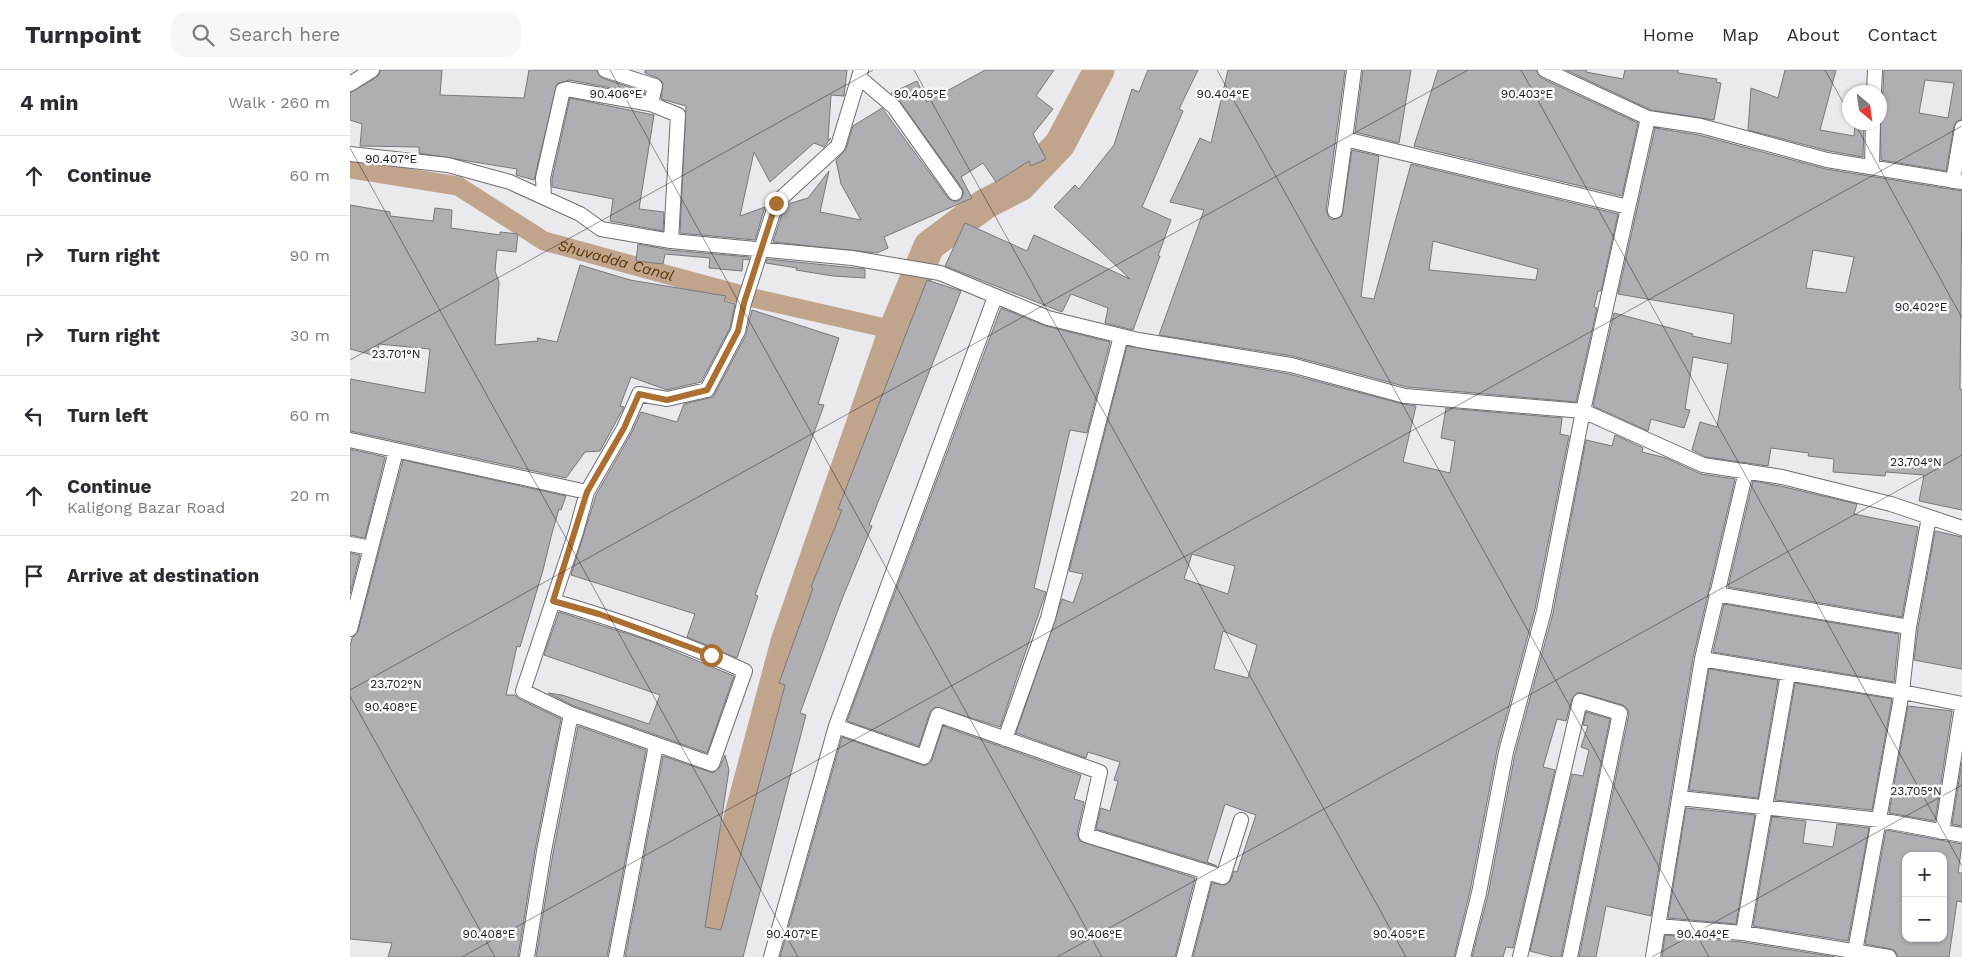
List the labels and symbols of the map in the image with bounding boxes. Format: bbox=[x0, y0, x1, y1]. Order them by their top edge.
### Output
north arrow bbox=[1842, 85, 1887, 130]
text: 90.406°E bbox=[590, 87, 643, 101]
text: 90.405°E bbox=[894, 87, 947, 101]
text: 90.404°E bbox=[1197, 87, 1250, 101]
text: 90.403°E bbox=[1501, 87, 1554, 101]
text: 90.407°E bbox=[365, 152, 417, 166]
route end bbox=[765, 192, 788, 215]
water label: Shuvadda Canal bbox=[556, 236, 676, 285]
text: 90.402°E bbox=[1895, 300, 1948, 314]
text: 23.701°N bbox=[371, 347, 421, 361]
text: 23.704°N bbox=[1890, 455, 1942, 469]
route start bbox=[700, 644, 723, 667]
text: 23.702°N bbox=[370, 677, 422, 691]
text: 90.408°E bbox=[364, 700, 418, 714]
text: 23.705°N bbox=[1890, 784, 1942, 798]
text: 90.408°E bbox=[462, 927, 516, 941]
text: 90.407°E bbox=[766, 927, 818, 941]
text: 90.406°E bbox=[1070, 927, 1123, 941]
text: 90.405°E bbox=[1373, 927, 1426, 941]
text: 90.404°E bbox=[1677, 927, 1730, 941]

